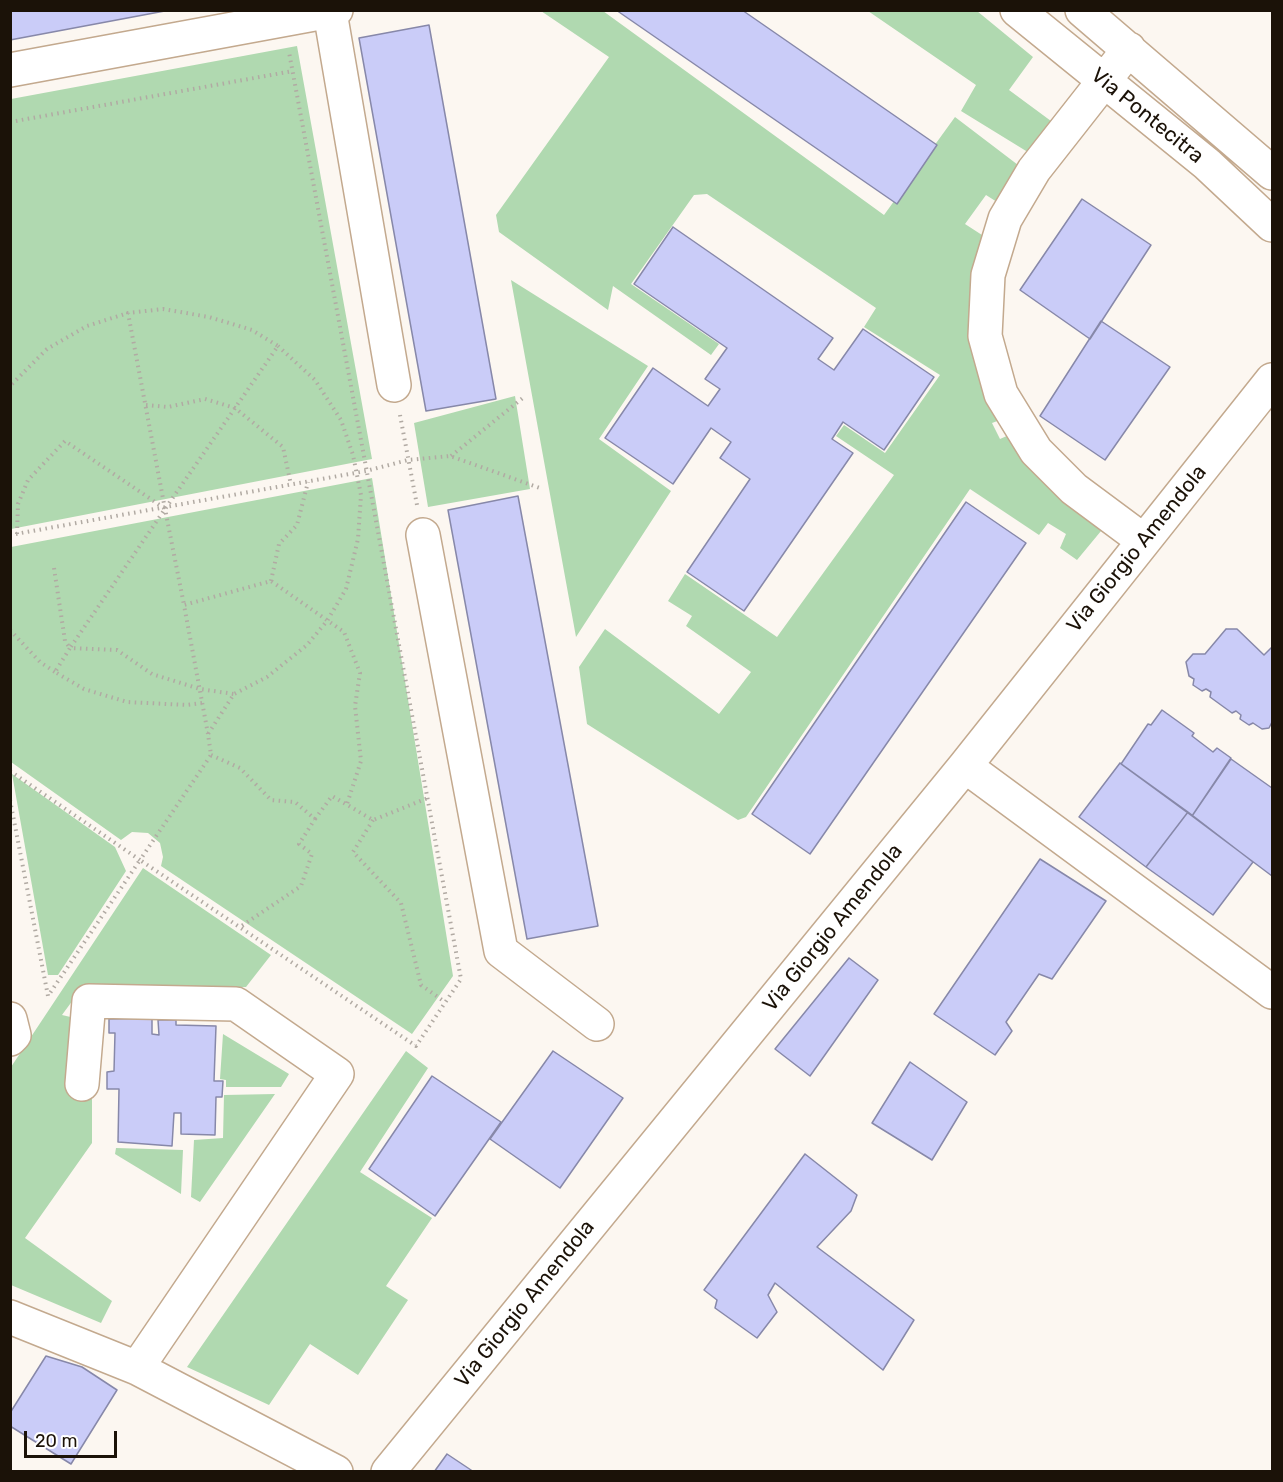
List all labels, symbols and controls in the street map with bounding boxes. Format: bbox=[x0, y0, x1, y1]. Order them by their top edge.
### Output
street label: Via Pontecitra bbox=[1086, 63, 1208, 169]
street label: Via Giorgio Amendola bbox=[1062, 460, 1212, 638]
street label: Via Giorgio Amendola bbox=[758, 839, 908, 1017]
street label: Via Giorgio Amendola bbox=[450, 1215, 600, 1393]
scale bar bbox=[27, 1419, 120, 1457]
text: 20 m bbox=[35, 1430, 77, 1452]

